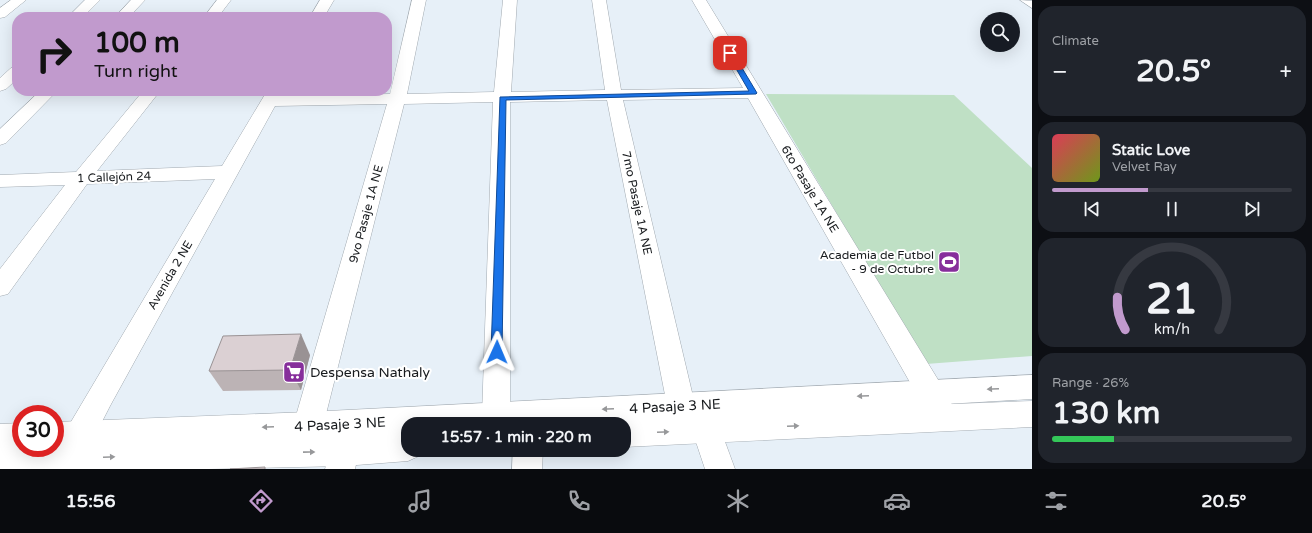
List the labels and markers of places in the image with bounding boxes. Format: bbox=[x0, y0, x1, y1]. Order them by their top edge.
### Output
pin bbox=[713, 36, 747, 70]
place label: Academia de Futbol - 9 de Octubre bbox=[820, 248, 934, 276]
sports icon: Academia de Futbol - 9 de Octubre bbox=[936, 249, 962, 275]
supermarket icon: Despensa Nathaly bbox=[281, 359, 307, 385]
place label: Despensa Nathaly bbox=[310, 364, 431, 381]

